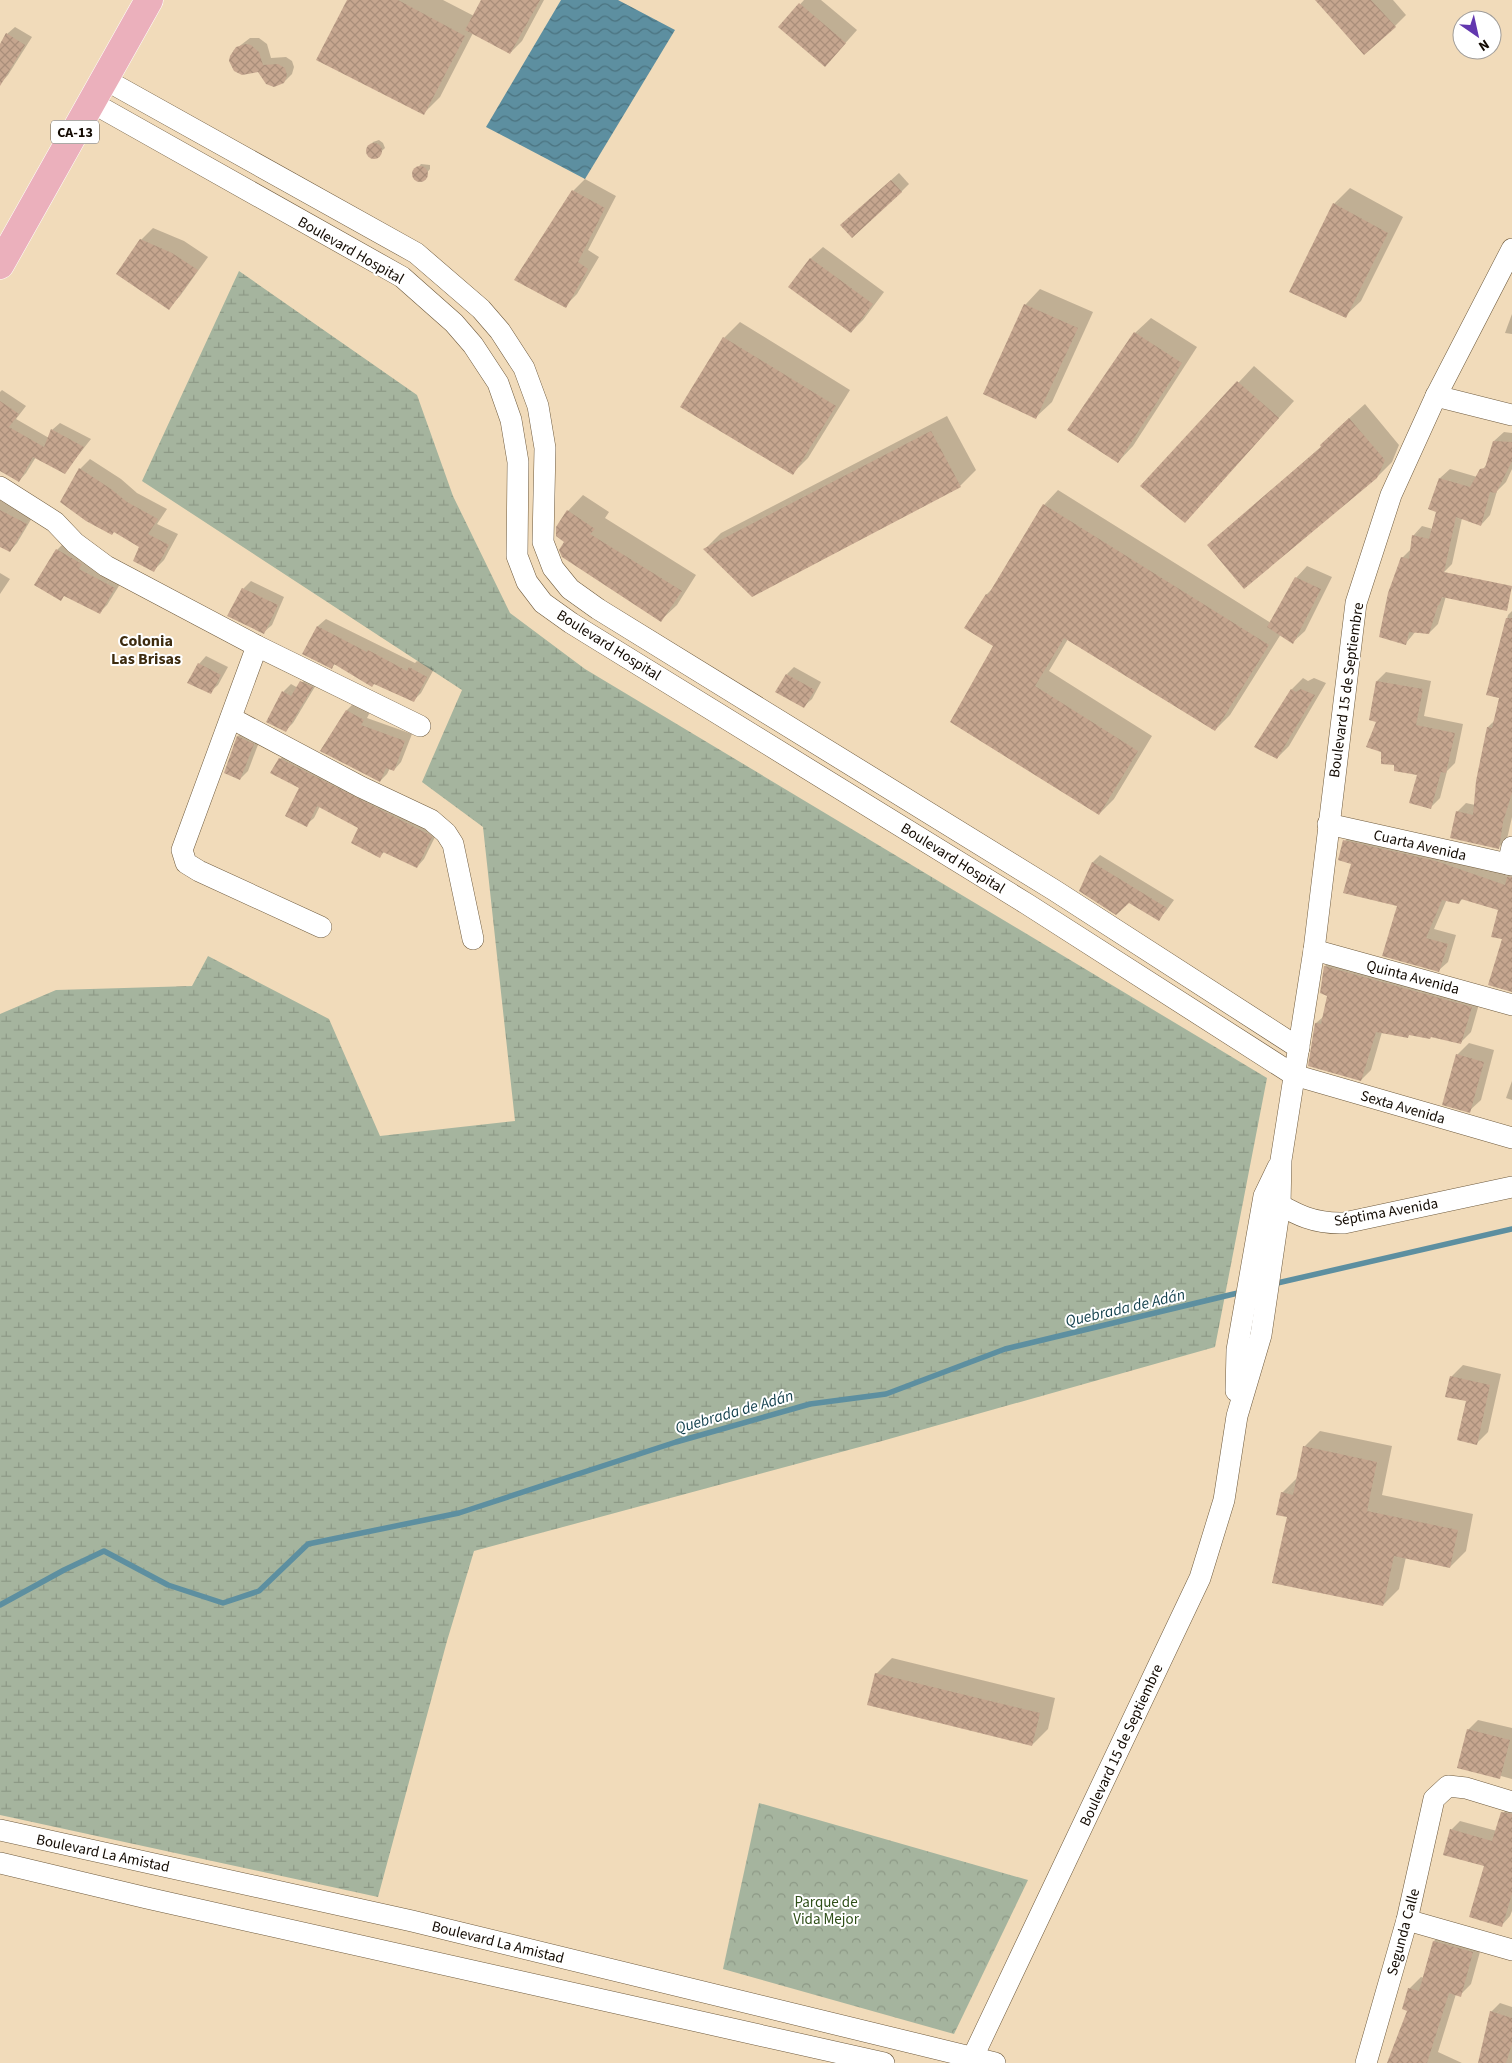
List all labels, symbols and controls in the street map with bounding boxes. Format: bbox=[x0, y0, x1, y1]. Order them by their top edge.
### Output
north arrow bbox=[1452, 10, 1502, 60]
text: N bbox=[1474, 34, 1493, 56]
road number: CA-13 bbox=[51, 120, 99, 144]
street label: Boulevard Hospital bbox=[294, 211, 408, 289]
street label: Boulevard 15 de Septiembre bbox=[1324, 601, 1369, 779]
street label: Boulevard Hospital bbox=[553, 605, 665, 686]
district label: Colonia Las Brisas bbox=[111, 630, 181, 670]
street label: Boulevard Hospital bbox=[897, 818, 1009, 899]
street label: Cuarta Avenida bbox=[1371, 825, 1468, 866]
street label: Quinta Avenida bbox=[1364, 955, 1462, 1000]
street label: Sexta Avenida bbox=[1358, 1085, 1448, 1130]
street label: Séptima Avenida bbox=[1332, 1193, 1440, 1232]
water label: Quebrada de Adán bbox=[1063, 1284, 1187, 1332]
water label: Quebrada de Adán bbox=[673, 1385, 796, 1439]
street label: Boulevard 15 de Septiembre bbox=[1075, 1661, 1168, 1830]
street label: Boulevard La Amistad bbox=[34, 1829, 172, 1878]
street label: Segunda Calle bbox=[1382, 1886, 1425, 1978]
park label: Parque de Vida Mejor bbox=[793, 1892, 860, 1930]
street label: Boulevard La Amistad bbox=[429, 1916, 566, 1969]

